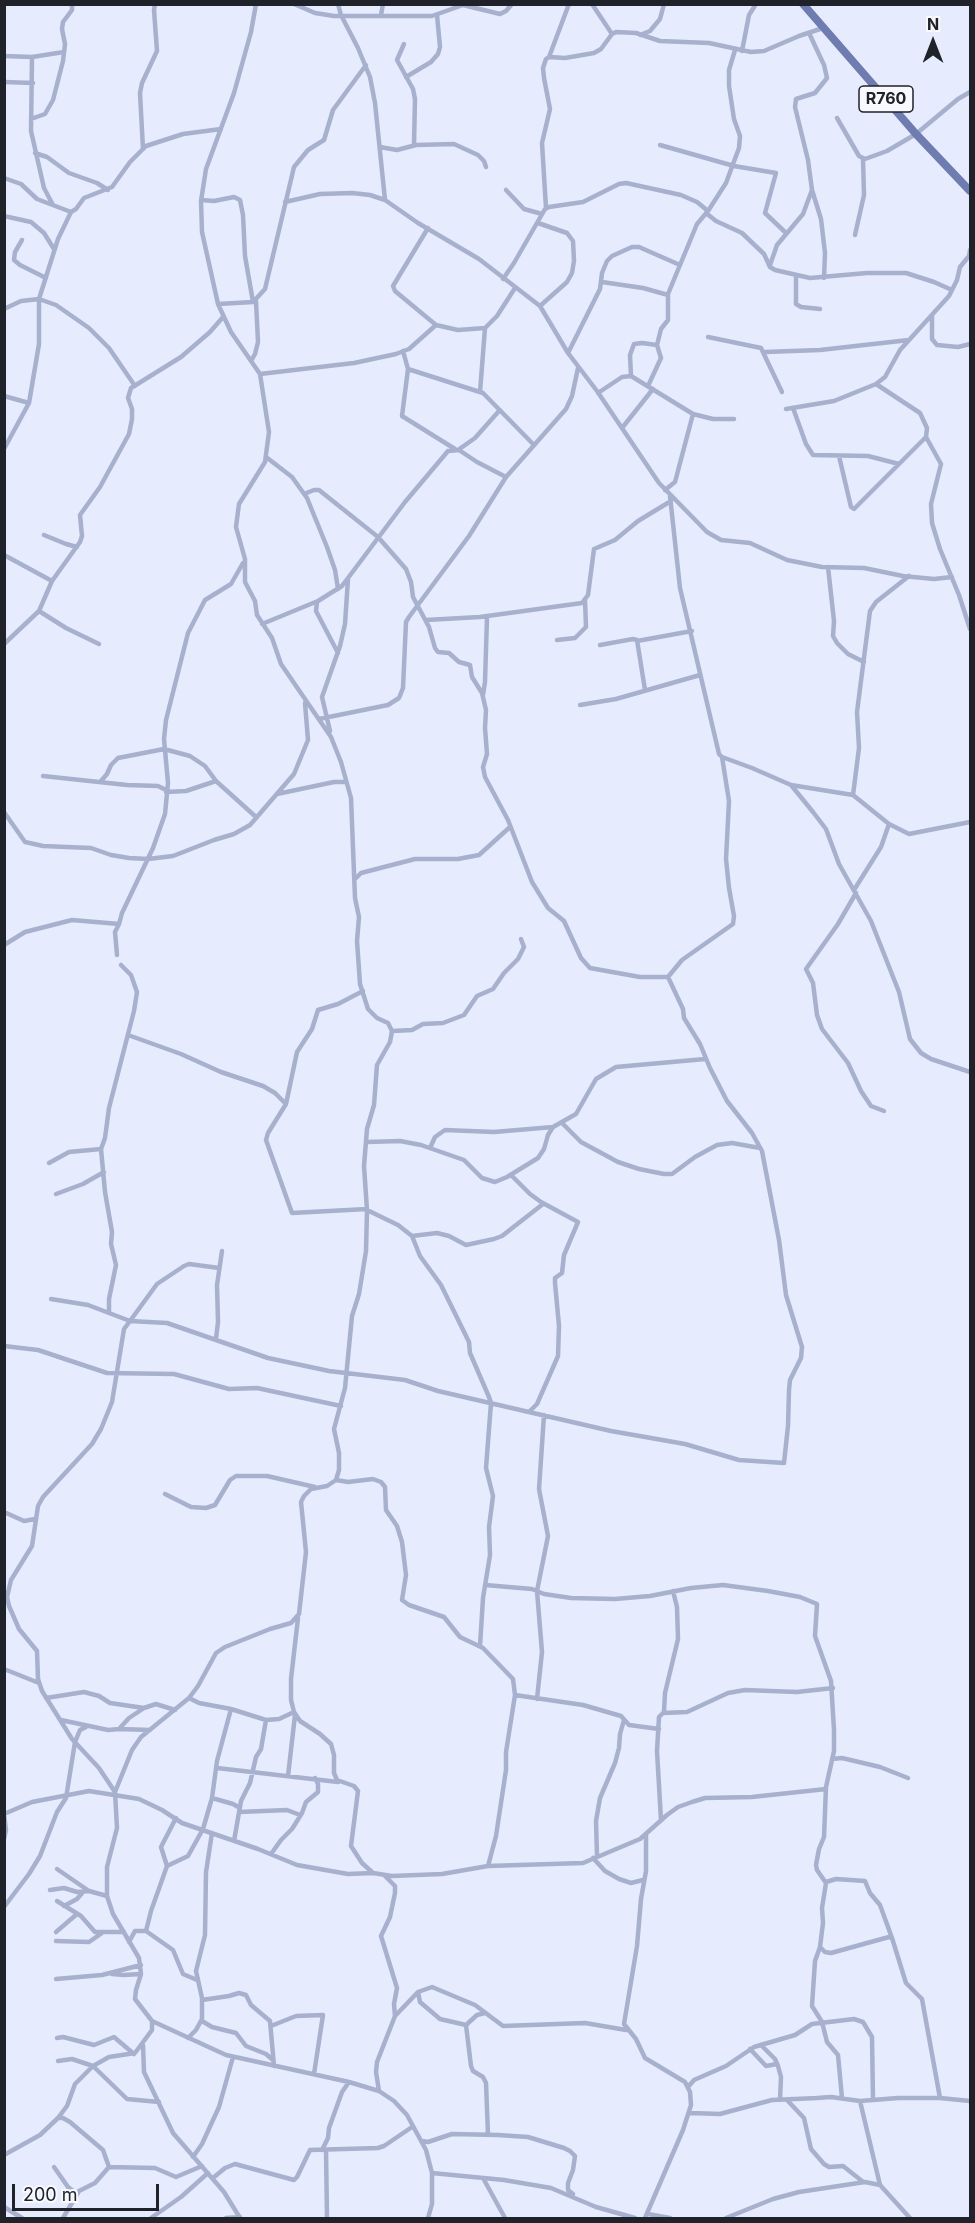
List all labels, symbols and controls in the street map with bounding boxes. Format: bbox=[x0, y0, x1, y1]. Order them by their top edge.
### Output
north arrow bbox=[903, 12, 963, 72]
text: N bbox=[927, 14, 939, 34]
road number: R760 bbox=[859, 86, 913, 112]
scale bar bbox=[15, 2172, 162, 2210]
text: 200 m bbox=[23, 2184, 78, 2205]

